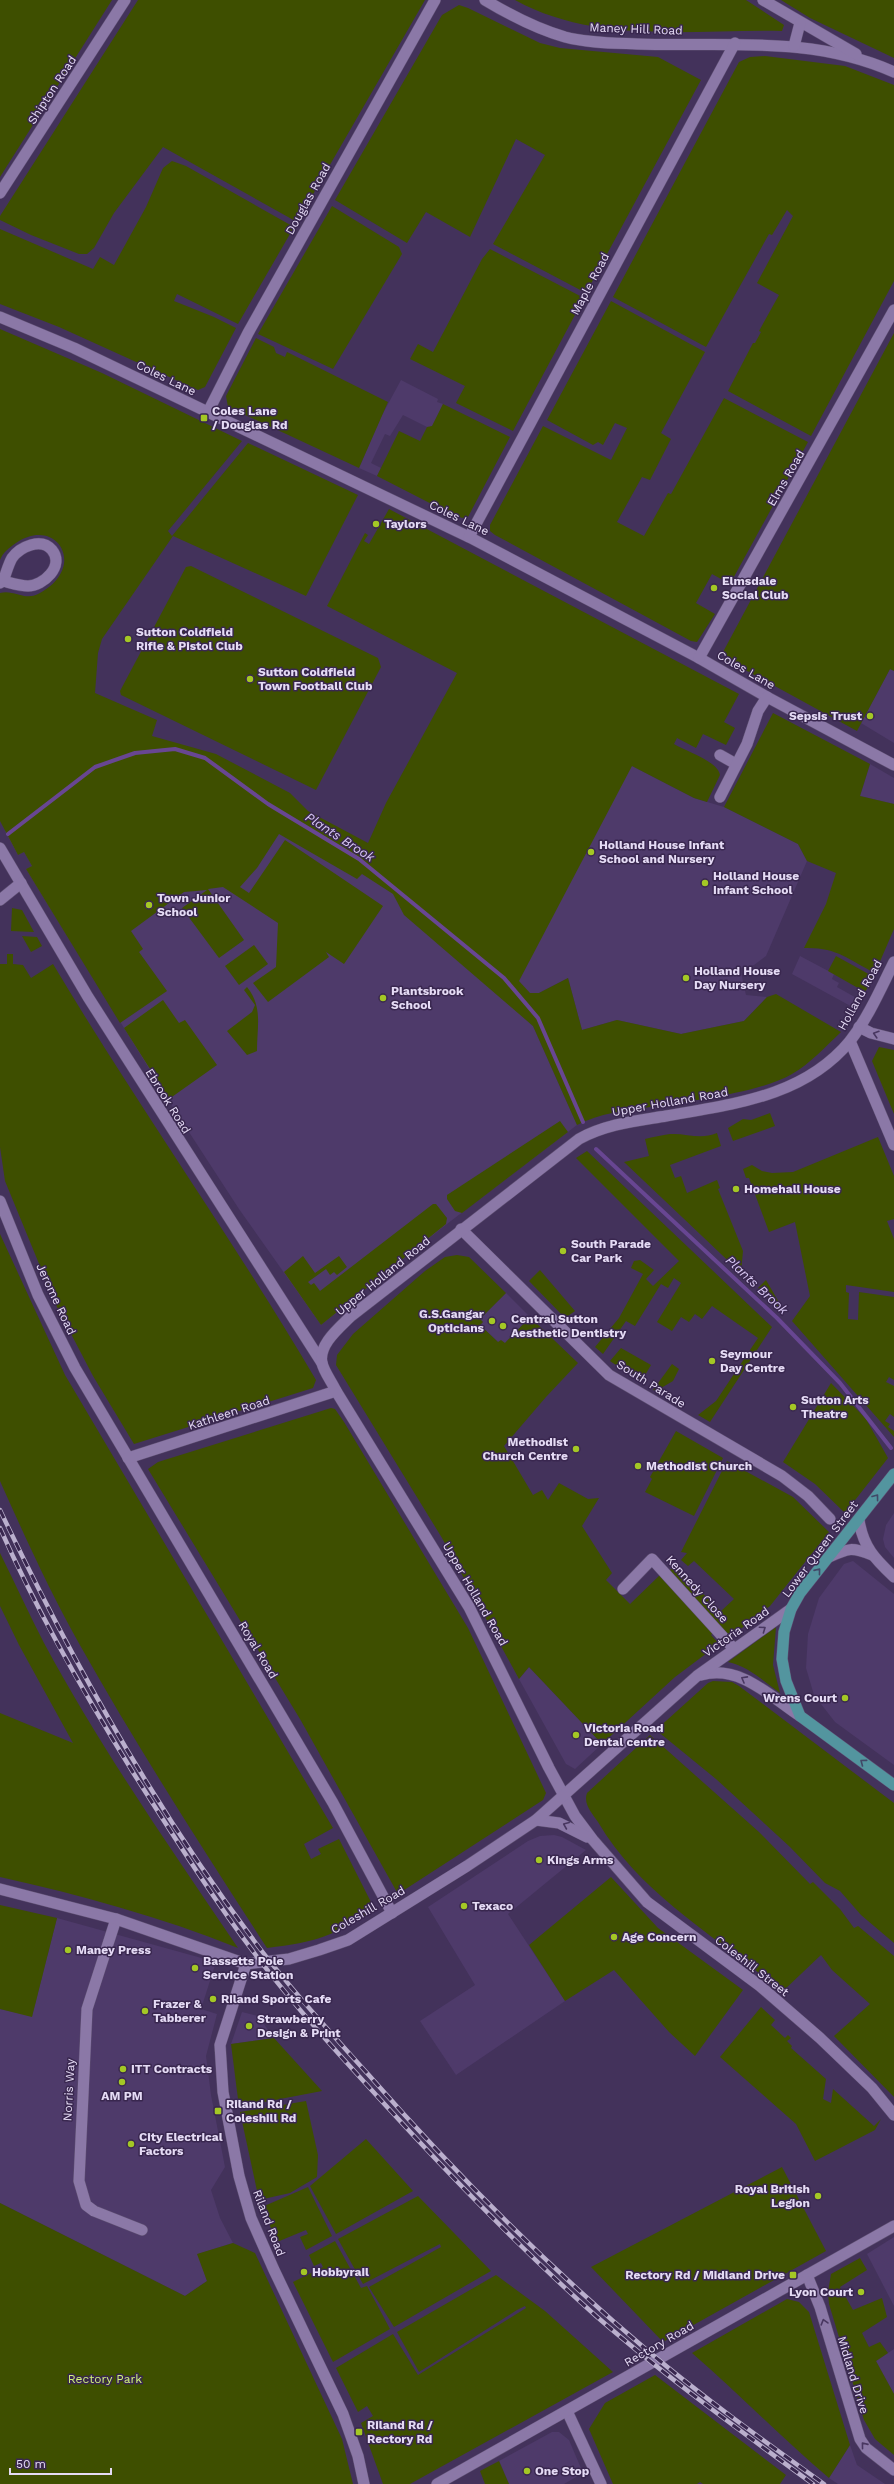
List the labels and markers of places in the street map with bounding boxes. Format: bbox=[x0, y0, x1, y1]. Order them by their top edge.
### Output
place label: Coles Lane / Douglas Rd bbox=[212, 404, 288, 432]
marker: Coles Lane / Douglas Rd bbox=[199, 413, 209, 423]
place label: Taylors bbox=[384, 517, 427, 531]
marker: Taylors bbox=[371, 519, 381, 529]
place label: Elmsdale Social Club bbox=[722, 574, 789, 602]
marker: Elmsdale Social Club bbox=[709, 583, 719, 593]
place label: Sutton Coldfield Rifle & Pistol Club bbox=[136, 625, 243, 653]
marker: Sutton Coldfield Rifle & Pistol Club bbox=[123, 634, 133, 644]
place label: Sutton Coldfield Town Football Club bbox=[258, 665, 373, 693]
marker: Sutton Coldfield Town Football Club bbox=[245, 674, 255, 684]
place label: Sepsis Trust bbox=[789, 709, 863, 723]
marker: Sepsis Trust bbox=[865, 711, 875, 721]
place label: Holland House Infant School and Nursery bbox=[599, 838, 725, 866]
marker: Holland House Infant School and Nursery bbox=[586, 847, 596, 857]
place label: Holland House Infant School bbox=[713, 869, 799, 897]
marker: Holland House Infant School bbox=[700, 878, 710, 888]
place label: Town Junior School bbox=[157, 891, 231, 919]
marker: Town Junior School bbox=[144, 900, 154, 910]
place label: Holland House Day Nursery bbox=[694, 964, 780, 992]
marker: Holland House Day Nursery bbox=[681, 973, 691, 983]
place label: Plantsbrook School bbox=[391, 984, 464, 1012]
marker: Plantsbrook School bbox=[378, 993, 388, 1003]
place label: Homehall House bbox=[744, 1182, 841, 1196]
marker: Homehall House bbox=[731, 1184, 741, 1194]
place label: South Parade Car Park bbox=[571, 1237, 651, 1265]
marker: South Parade Car Park bbox=[558, 1246, 568, 1256]
place label: G.S.Gangar Opticians bbox=[419, 1307, 485, 1335]
place label: Central Sutton Aesthetic Dentistry bbox=[511, 1312, 626, 1340]
marker: G.S.Gangar Opticians bbox=[487, 1316, 497, 1326]
marker: Central Sutton Aesthetic Dentistry bbox=[498, 1321, 508, 1331]
place label: Seymour Day Centre bbox=[720, 1347, 785, 1375]
marker: Seymour Day Centre bbox=[707, 1356, 717, 1366]
place label: Sutton Arts Theatre bbox=[801, 1393, 869, 1421]
marker: Sutton Arts Theatre bbox=[788, 1402, 798, 1412]
place label: Methodist Church Centre bbox=[482, 1435, 569, 1463]
marker: Methodist Church Centre bbox=[571, 1444, 581, 1454]
place label: Methodist Church bbox=[646, 1459, 752, 1473]
marker: Methodist Church bbox=[633, 1461, 643, 1471]
place label: Wrens Court bbox=[763, 1691, 838, 1705]
marker: Wrens Court bbox=[840, 1693, 850, 1703]
place label: Victoria Road Dental centre bbox=[584, 1721, 665, 1749]
marker: Victoria Road Dental centre bbox=[571, 1730, 581, 1740]
place label: Kings Arms bbox=[547, 1853, 614, 1867]
marker: Kings Arms bbox=[534, 1855, 544, 1865]
place label: Texaco bbox=[472, 1899, 513, 1913]
marker: Texaco bbox=[459, 1901, 469, 1911]
place label: Age Concern bbox=[622, 1930, 696, 1944]
marker: Age Concern bbox=[609, 1932, 619, 1942]
place label: Maney Press bbox=[76, 1943, 151, 1957]
marker: Maney Press bbox=[63, 1945, 73, 1955]
place label: Bassetts Pole Service Station bbox=[203, 1954, 293, 1982]
marker: Bassetts Pole Service Station bbox=[190, 1963, 200, 1973]
place label: Riland Sports Cafe bbox=[221, 1992, 332, 2006]
marker: Riland Sports Cafe bbox=[208, 1994, 218, 2004]
place label: Frazer & Tabberer bbox=[153, 1997, 207, 2025]
marker: Frazer & Tabberer bbox=[140, 2006, 150, 2016]
place label: Strawberry Design & Print bbox=[257, 2012, 341, 2040]
marker: Strawberry Design & Print bbox=[244, 2021, 254, 2031]
place label: ITT Contracts bbox=[131, 2062, 213, 2076]
marker: ITT Contracts bbox=[118, 2064, 128, 2074]
marker: AM PM bbox=[117, 2077, 127, 2087]
place label: AM PM bbox=[101, 2089, 143, 2103]
place label: Riland Rd / Coleshill Rd bbox=[226, 2097, 296, 2125]
marker: Riland Rd / Coleshill Rd bbox=[213, 2106, 223, 2116]
place label: City Electrical Factors bbox=[139, 2130, 223, 2158]
marker: City Electrical Factors bbox=[126, 2139, 136, 2149]
place label: Royal British Legion bbox=[735, 2182, 810, 2210]
marker: Royal British Legion bbox=[813, 2191, 823, 2201]
place label: Hobbyrail bbox=[312, 2265, 369, 2279]
marker: Hobbyrail bbox=[299, 2267, 309, 2277]
place label: Rectory Rd / Midland Drive bbox=[625, 2268, 785, 2282]
marker: Rectory Rd / Midland Drive bbox=[788, 2270, 798, 2280]
place label: Lyon Court bbox=[789, 2285, 854, 2299]
marker: Lyon Court bbox=[856, 2287, 866, 2297]
place label: Riland Rd / Rectory Rd bbox=[367, 2418, 433, 2446]
marker: Riland Rd / Rectory Rd bbox=[354, 2427, 364, 2437]
place label: One Stop bbox=[535, 2464, 590, 2478]
marker: One Stop bbox=[522, 2466, 532, 2476]

